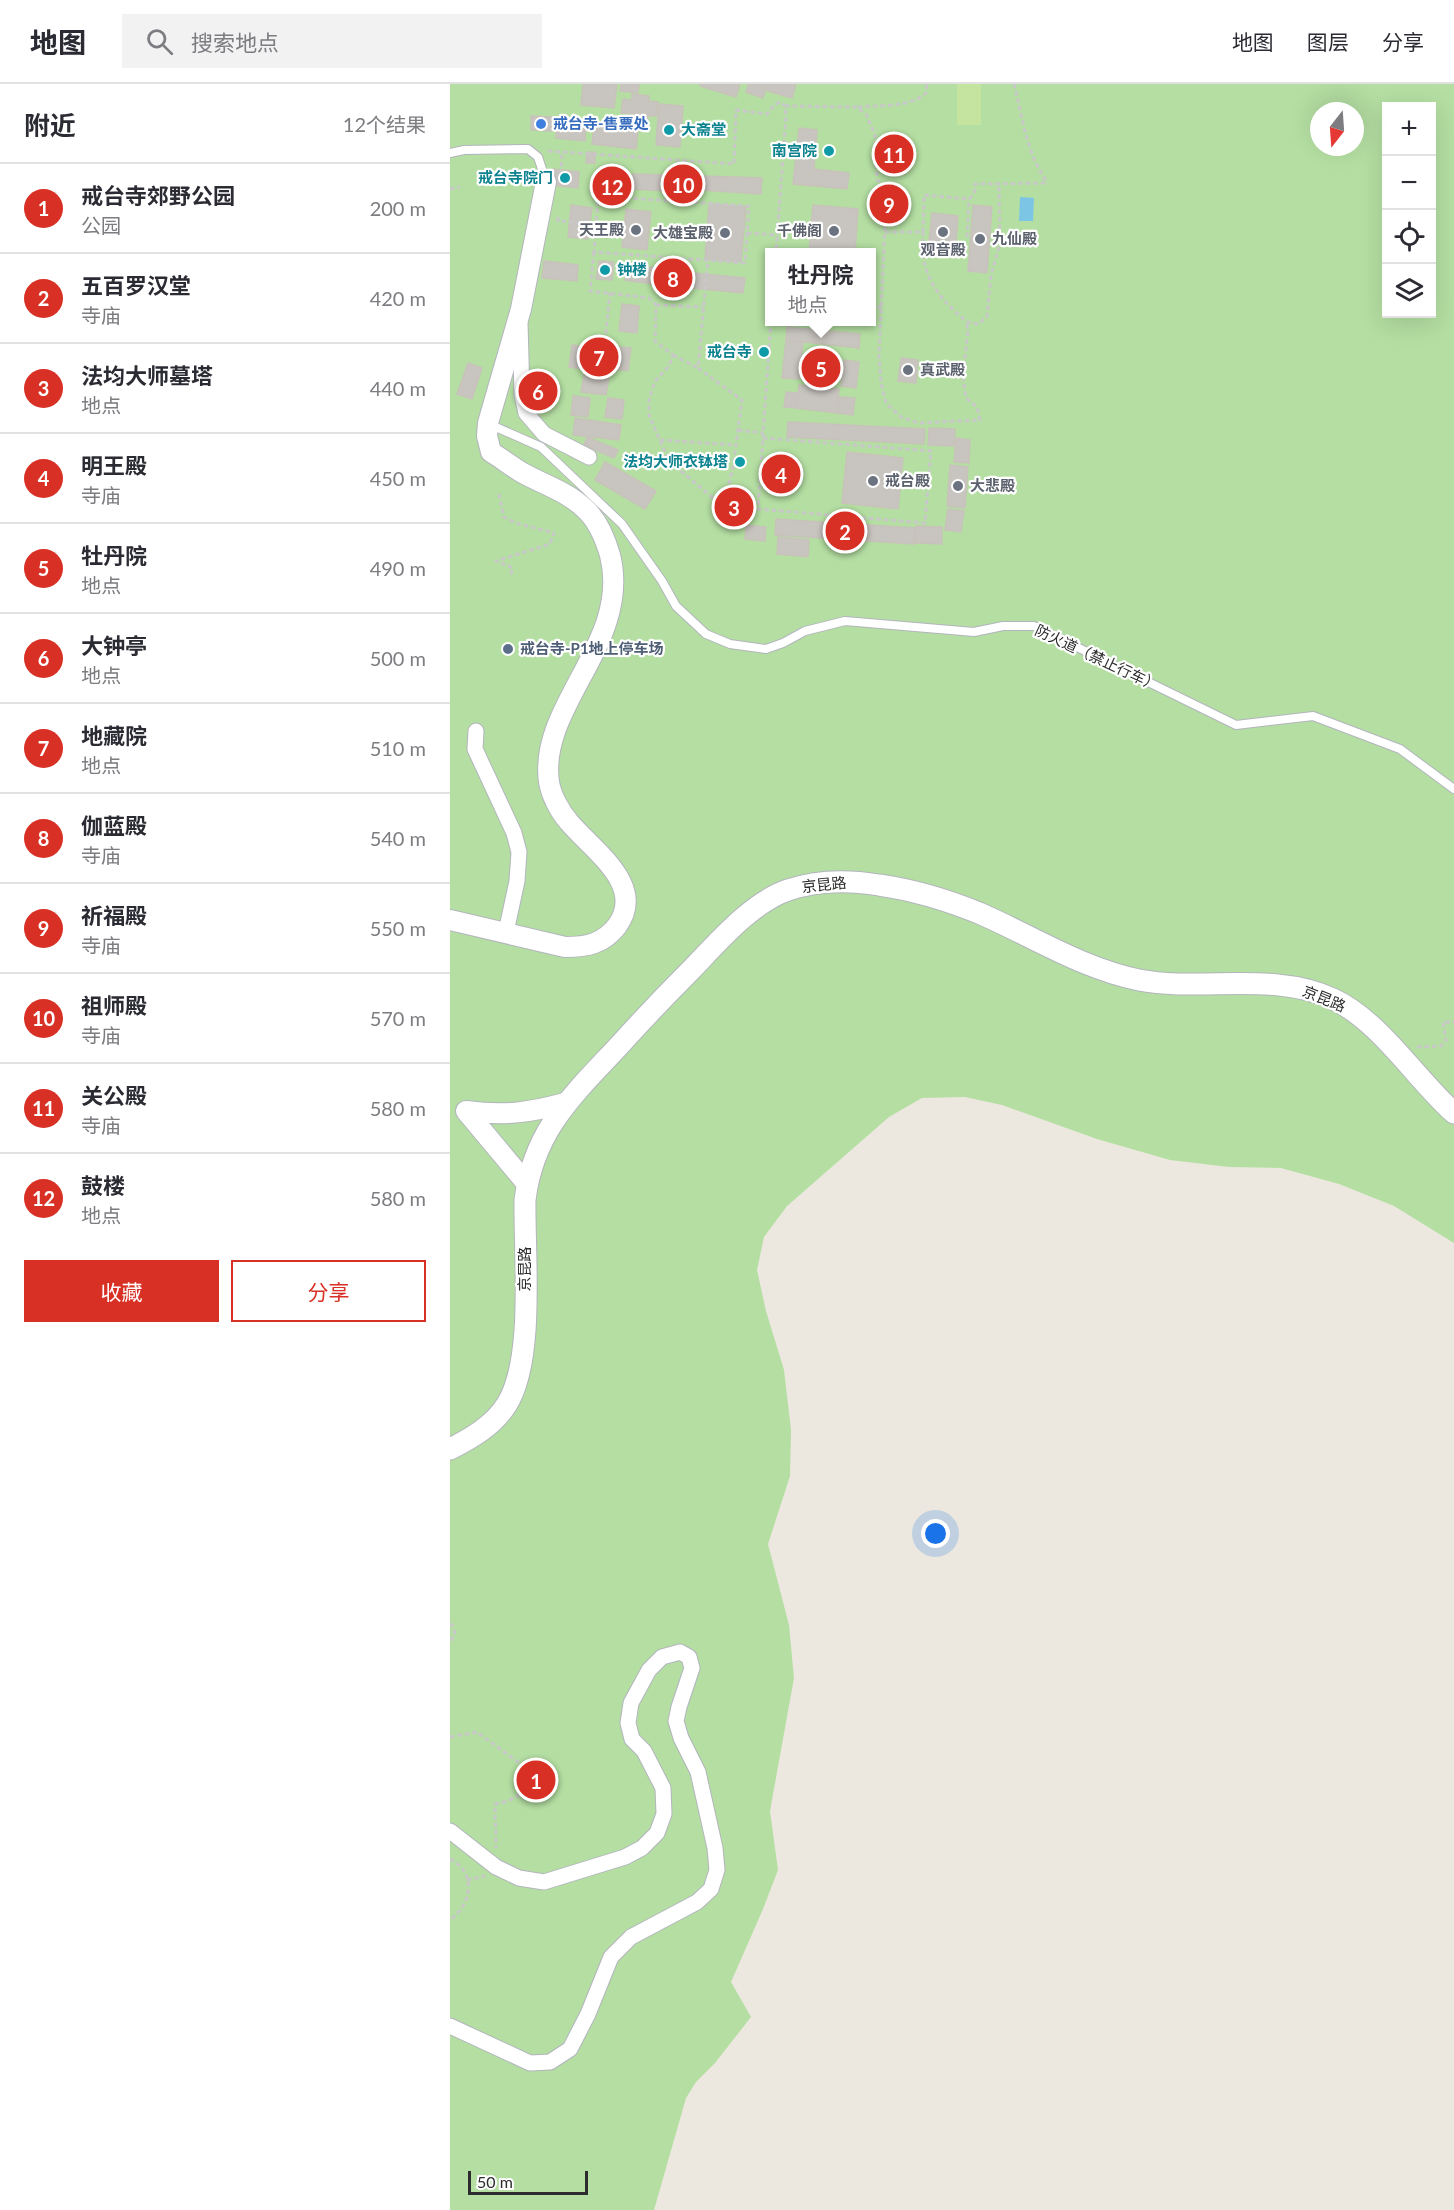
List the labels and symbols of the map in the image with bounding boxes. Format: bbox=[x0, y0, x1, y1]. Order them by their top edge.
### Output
north arrow bbox=[1310, 102, 1364, 156]
place label: 戒台寺-售票处 bbox=[553, 114, 649, 132]
marker: 戒台寺-售票处 bbox=[534, 117, 548, 131]
place label: 大斋堂 bbox=[681, 120, 726, 138]
marker: 大斋堂 bbox=[662, 123, 676, 137]
pin: 11 bbox=[874, 132, 914, 176]
place label: 南宫院 bbox=[772, 141, 817, 159]
marker: 南宫院 bbox=[822, 144, 836, 158]
pin: 10 bbox=[664, 162, 702, 206]
pin: 12 bbox=[592, 164, 632, 208]
place label: 戒台寺院门 bbox=[478, 168, 553, 186]
marker: 戒台寺院门 bbox=[558, 171, 572, 185]
pin: 9 bbox=[870, 182, 908, 226]
place label: 天王殿 bbox=[579, 220, 624, 238]
place label: 千佛阁 bbox=[777, 221, 822, 239]
marker: 天王殿 bbox=[629, 223, 643, 237]
place label: 大雄宝殿 bbox=[653, 223, 713, 241]
marker: 千佛阁 bbox=[827, 224, 841, 238]
marker: 观音殿 bbox=[936, 225, 950, 239]
marker: 大雄宝殿 bbox=[718, 226, 732, 240]
place label: 九仙殿 bbox=[992, 229, 1037, 247]
marker: 九仙殿 bbox=[973, 232, 987, 246]
place label: 观音殿 bbox=[920, 240, 966, 258]
pin: 8 bbox=[654, 256, 692, 300]
place label: 钟楼 bbox=[617, 260, 647, 278]
marker: 钟楼 bbox=[598, 263, 612, 277]
pin: 7 bbox=[580, 334, 618, 380]
place label: 戒台寺 bbox=[707, 342, 752, 360]
marker: 戒台寺 bbox=[757, 345, 771, 359]
pin: 5 bbox=[802, 346, 841, 390]
place label: 真武殿 bbox=[920, 360, 965, 378]
marker: 真武殿 bbox=[901, 363, 915, 377]
pin: 6 bbox=[518, 368, 557, 414]
place label: 法均大师衣钵塔 bbox=[623, 452, 728, 470]
pin: 4 bbox=[762, 452, 800, 496]
marker: 法均大师衣钵塔 bbox=[733, 455, 747, 469]
place label: 戒台殿 bbox=[885, 471, 930, 489]
marker: 戒台殿 bbox=[866, 474, 880, 488]
place label: 大悲殿 bbox=[970, 476, 1015, 494]
marker: 大悲殿 bbox=[951, 479, 965, 493]
pin: 3 bbox=[714, 484, 754, 530]
pin: 2 bbox=[826, 508, 864, 554]
street label: 防火道（禁止行车） bbox=[1032, 620, 1162, 694]
place label: 戒台寺-P1地上停车场 bbox=[520, 639, 664, 657]
marker: 戒台寺-P1地上停车场 bbox=[501, 642, 515, 656]
street label: 京昆路 bbox=[801, 873, 847, 895]
street label: 京昆路 bbox=[1300, 981, 1349, 1015]
street label: 京昆路 bbox=[515, 1246, 533, 1292]
your location bbox=[921, 1519, 950, 1548]
pin: 1 bbox=[516, 1758, 556, 1802]
scale bar bbox=[468, 2168, 588, 2196]

